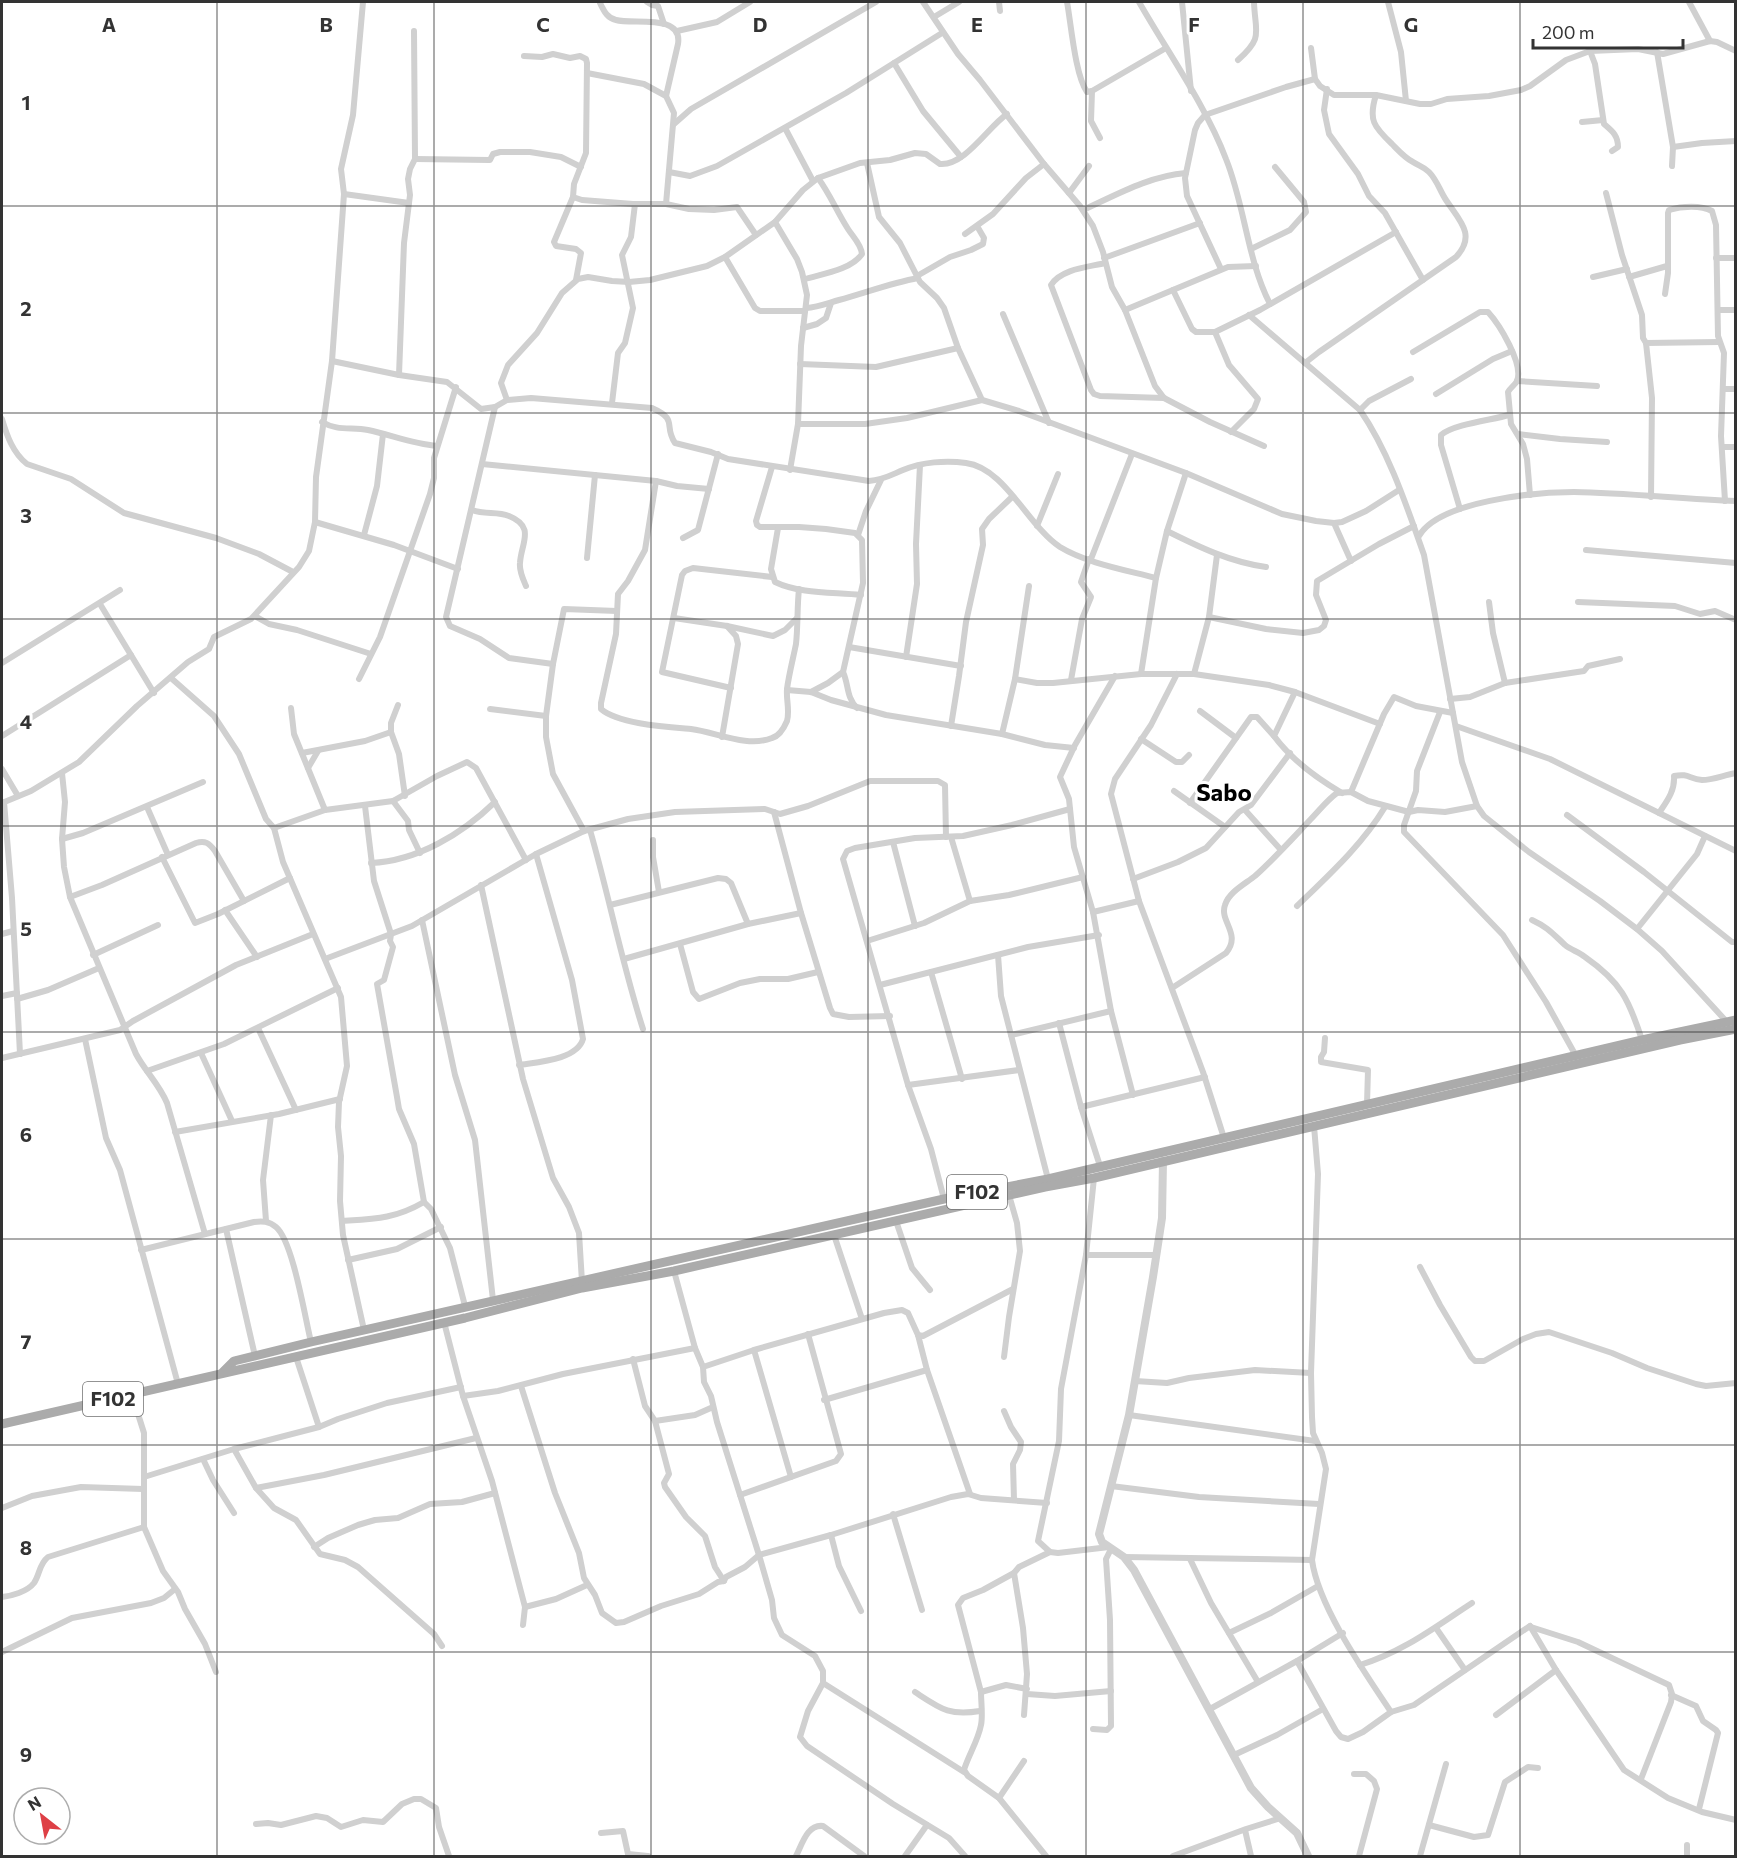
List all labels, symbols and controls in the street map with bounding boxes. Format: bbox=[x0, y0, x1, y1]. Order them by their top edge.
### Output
text: A bbox=[102, 12, 116, 36]
text: B bbox=[319, 12, 333, 36]
text: C bbox=[536, 12, 550, 36]
text: D bbox=[753, 12, 767, 36]
text: E bbox=[971, 12, 983, 36]
text: F bbox=[1188, 12, 1200, 36]
text: G bbox=[1404, 12, 1418, 36]
scale bar bbox=[1533, 12, 1683, 50]
text: 200 m bbox=[1542, 21, 1595, 43]
text: 1 bbox=[21, 90, 31, 114]
text: 2 bbox=[20, 296, 32, 320]
text: 3 bbox=[20, 503, 32, 527]
text: 4 bbox=[20, 709, 32, 733]
district label: Sabo bbox=[1196, 777, 1252, 806]
text: 5 bbox=[20, 916, 32, 940]
text: 6 bbox=[20, 1122, 32, 1146]
road number: F102 bbox=[947, 1175, 1007, 1209]
text: 7 bbox=[21, 1329, 32, 1353]
road number: F102 bbox=[83, 1382, 143, 1416]
text: 8 bbox=[20, 1535, 32, 1559]
text: 9 bbox=[20, 1742, 32, 1766]
north arrow bbox=[12, 1786, 72, 1846]
text: N bbox=[24, 1791, 44, 1814]

